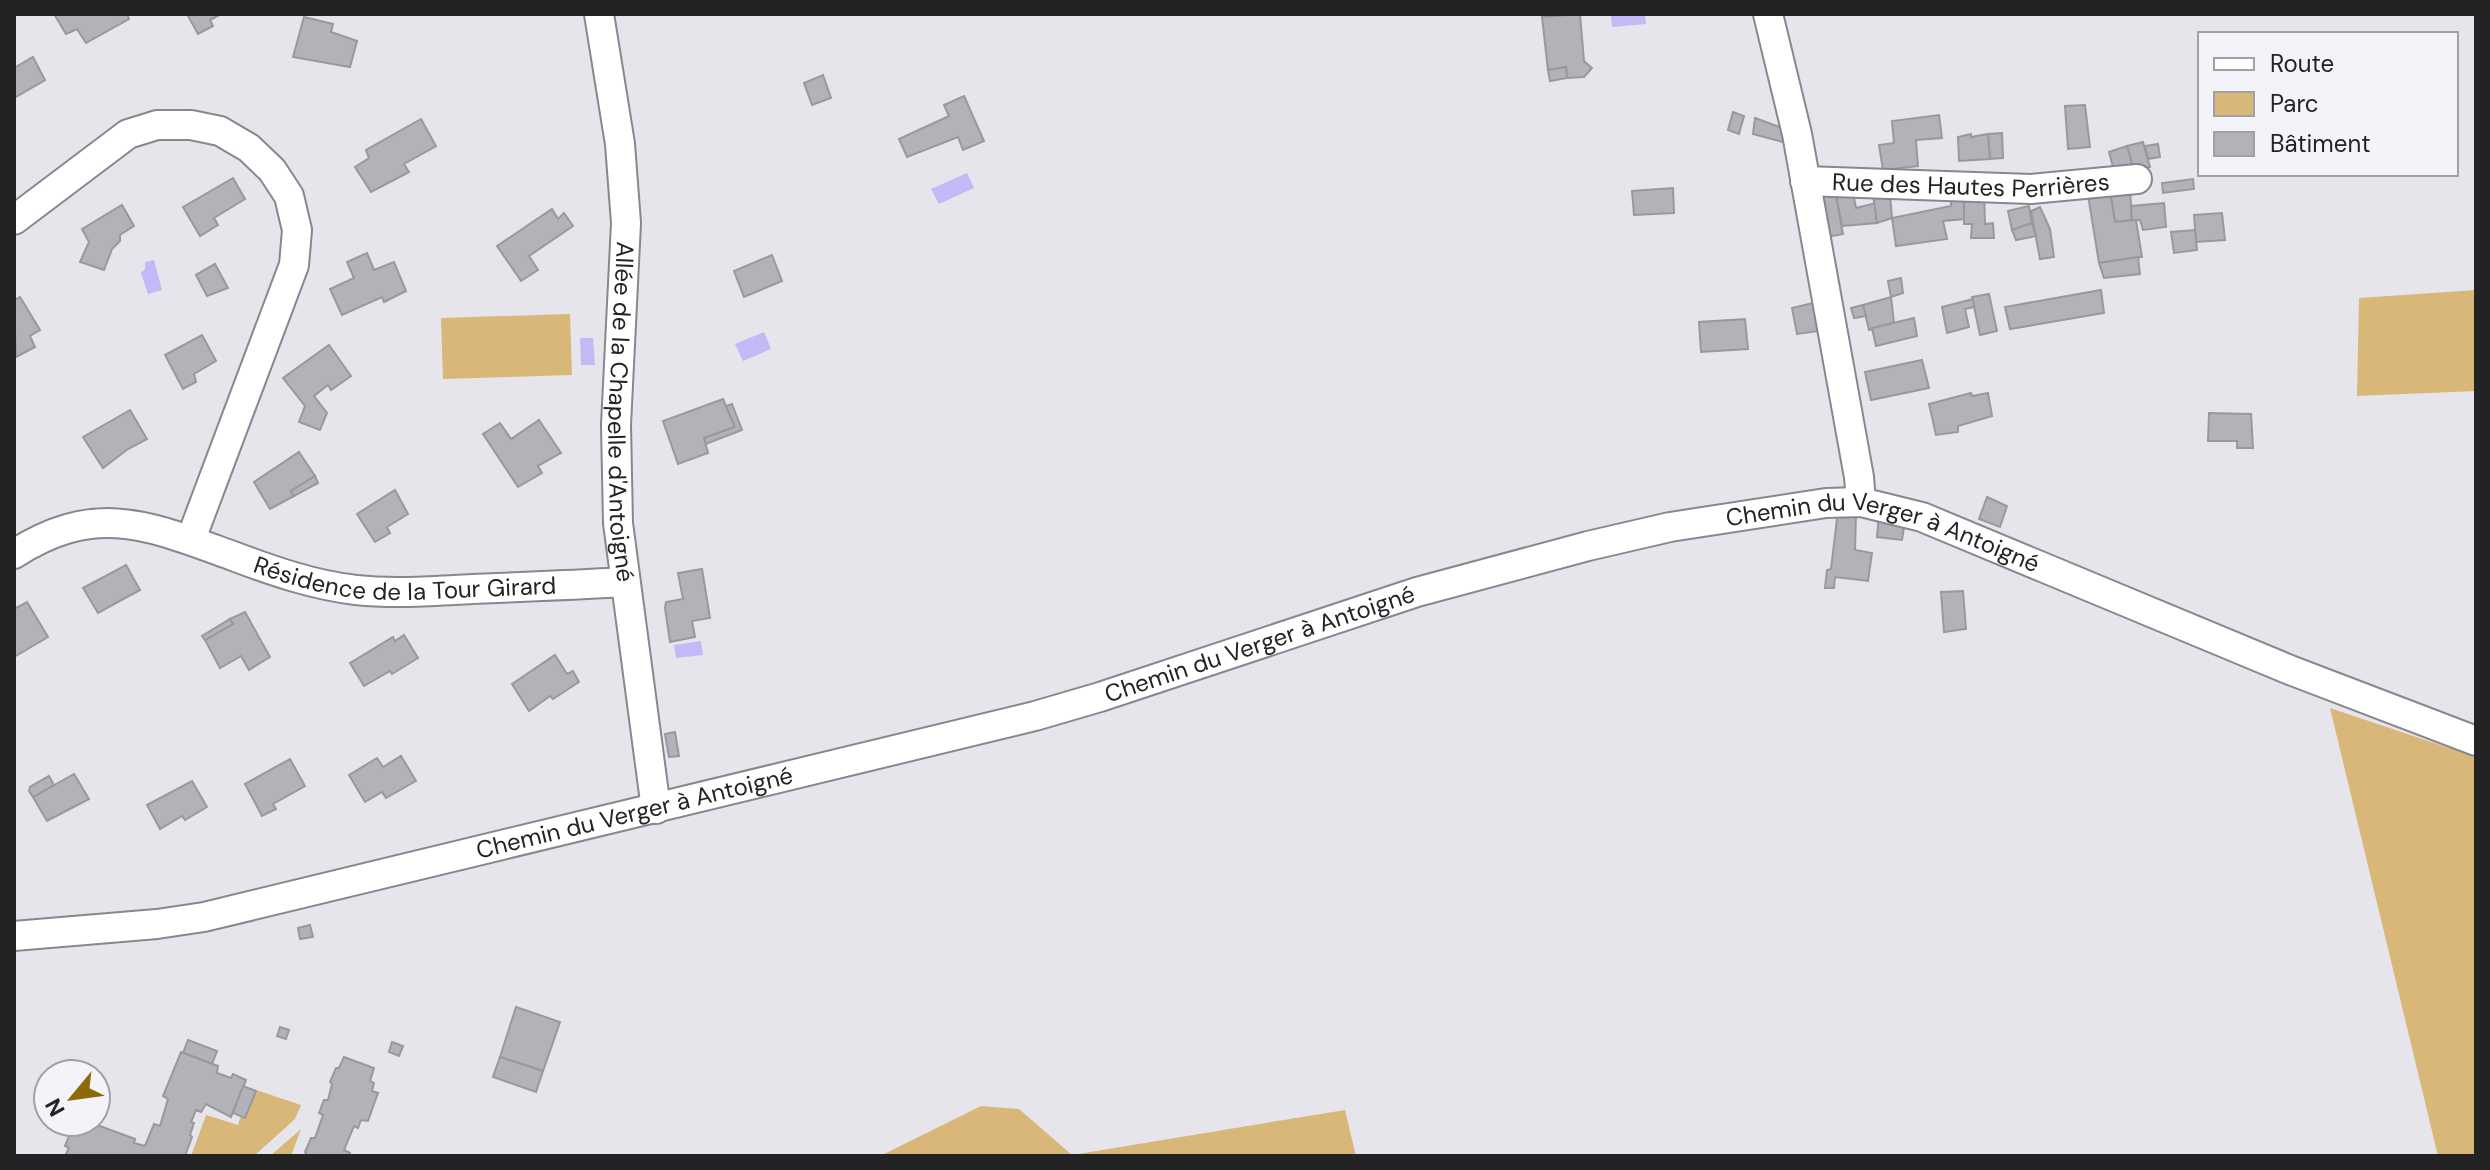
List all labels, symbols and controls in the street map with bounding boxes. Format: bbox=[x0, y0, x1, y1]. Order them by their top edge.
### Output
legend bbox=[2198, 32, 2458, 176]
text: Route bbox=[2270, 48, 2334, 79]
text: Parc bbox=[2270, 88, 2319, 119]
text: Bâtiment bbox=[2270, 128, 2371, 159]
street label: Rue des Hautes Perrières bbox=[1832, 166, 2111, 205]
street label: Allée de la Chapelle d'Antoigné bbox=[601, 241, 642, 584]
street label: Chemin du Verger à Antoigné bbox=[1724, 486, 2044, 579]
street label: Résidence de la Tour Girard bbox=[250, 549, 557, 607]
street label: Chemin du Verger à Antoigné bbox=[1101, 578, 1419, 709]
street label: Chemin du Verger à Antoigné bbox=[473, 759, 796, 866]
north arrow bbox=[32, 1058, 112, 1138]
text: N bbox=[38, 1093, 72, 1122]

